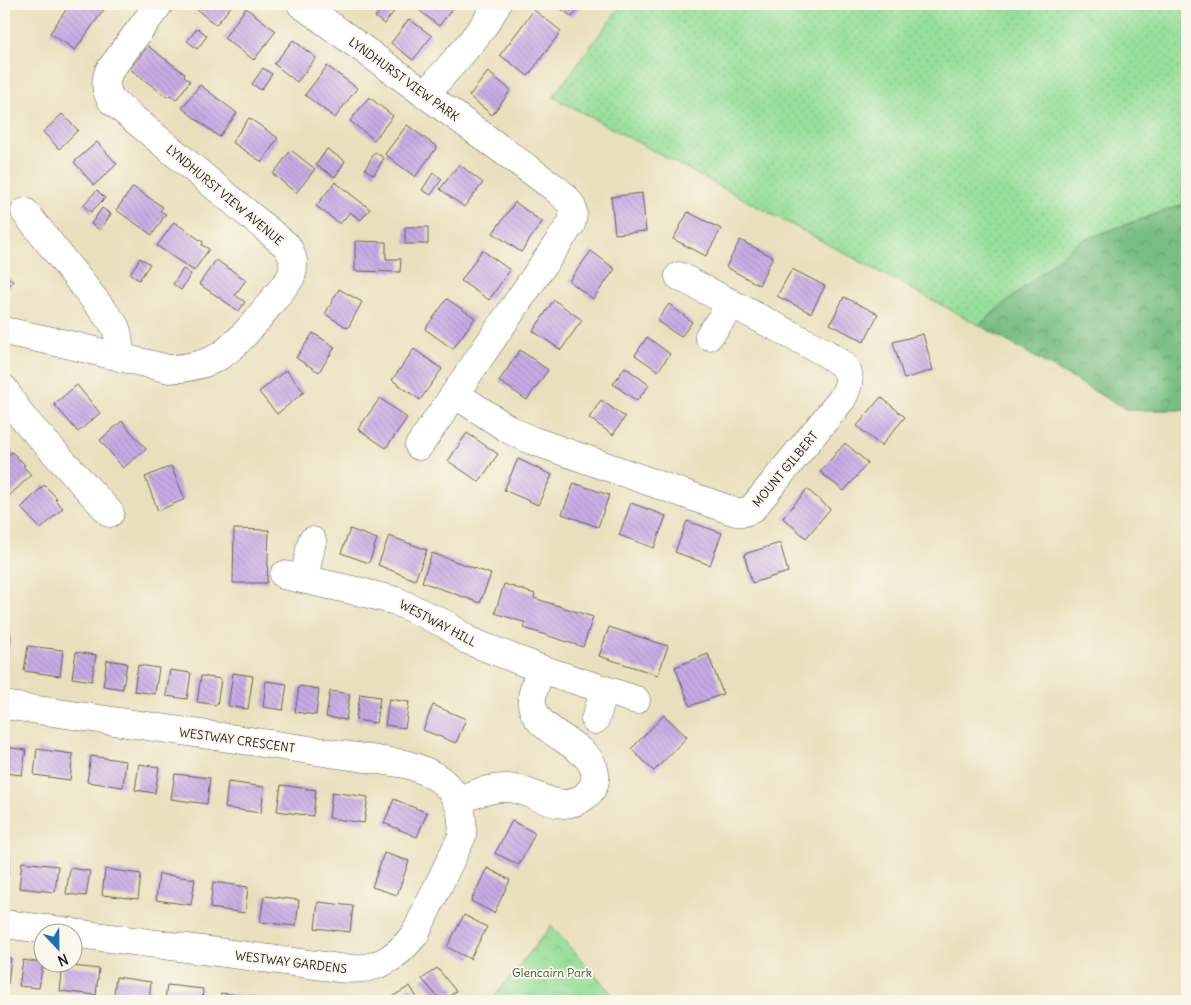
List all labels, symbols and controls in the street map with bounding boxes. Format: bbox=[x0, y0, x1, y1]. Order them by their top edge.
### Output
street label: LYNDHURST VIEW PARK bbox=[346, 34, 462, 124]
street label: LYNDHURST VIEW AVENUE bbox=[163, 142, 287, 248]
street label: MOUNT GILBERT bbox=[749, 428, 821, 510]
street label: WESTWAY HILL bbox=[397, 596, 479, 650]
street label: WESTWAY CRESCENT bbox=[178, 724, 296, 756]
north arrow bbox=[32, 922, 82, 972]
street label: WESTWAY GARDENS bbox=[234, 948, 348, 976]
text: N bbox=[55, 950, 71, 970]
park label: Glencairn Park bbox=[512, 965, 592, 980]

